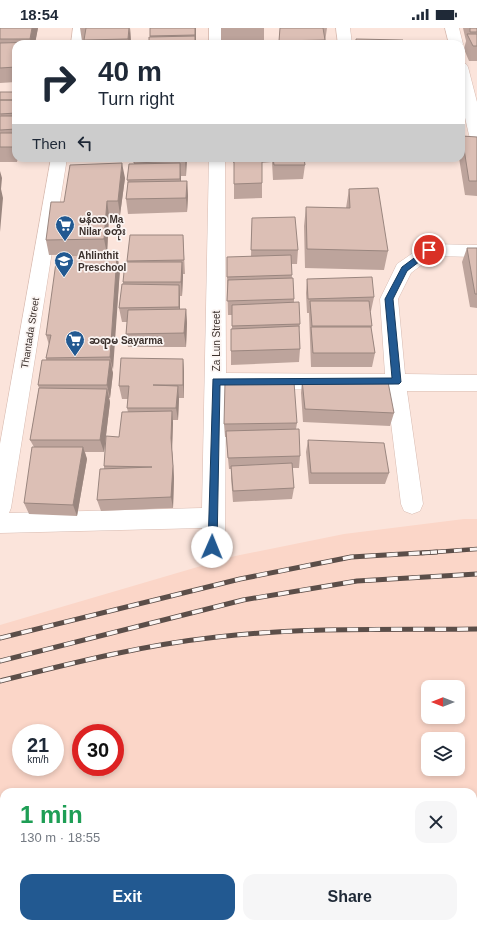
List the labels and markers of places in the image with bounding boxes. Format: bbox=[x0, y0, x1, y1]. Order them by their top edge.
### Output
place label: မနီလာ Ma Nilar စတိုး bbox=[79, 212, 126, 241]
supermarket icon: မနီလာ Ma Nilar စတိုး bbox=[54, 214, 76, 242]
pin bbox=[412, 233, 446, 267]
school or university icon: Ahlinthit Preschool bbox=[53, 250, 75, 278]
place label: Ahlinthit Preschool bbox=[78, 250, 127, 273]
supermarket icon: ဆရာမ Sayarma bbox=[64, 329, 86, 357]
place label: ဆရာမ Sayarma bbox=[89, 335, 163, 349]

